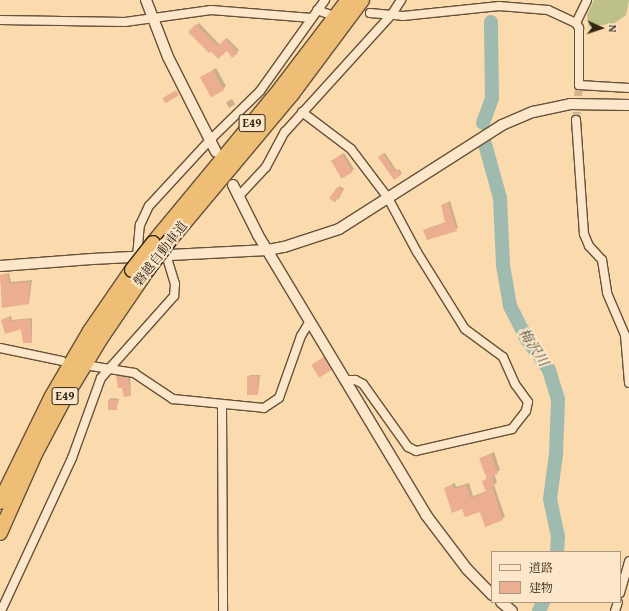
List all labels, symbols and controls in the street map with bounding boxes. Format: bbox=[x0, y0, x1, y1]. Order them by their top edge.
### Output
north arrow bbox=[581, 8, 621, 48]
text: N bbox=[605, 25, 621, 33]
road number: E49 bbox=[238, 113, 266, 133]
street label: 磐越自動車道 bbox=[131, 218, 191, 290]
water label: 梅沢川 bbox=[516, 325, 552, 369]
road number: E49 bbox=[51, 386, 79, 406]
legend bbox=[491, 551, 621, 603]
text: 道路 bbox=[529, 559, 553, 576]
text: 建物 bbox=[529, 579, 553, 596]

